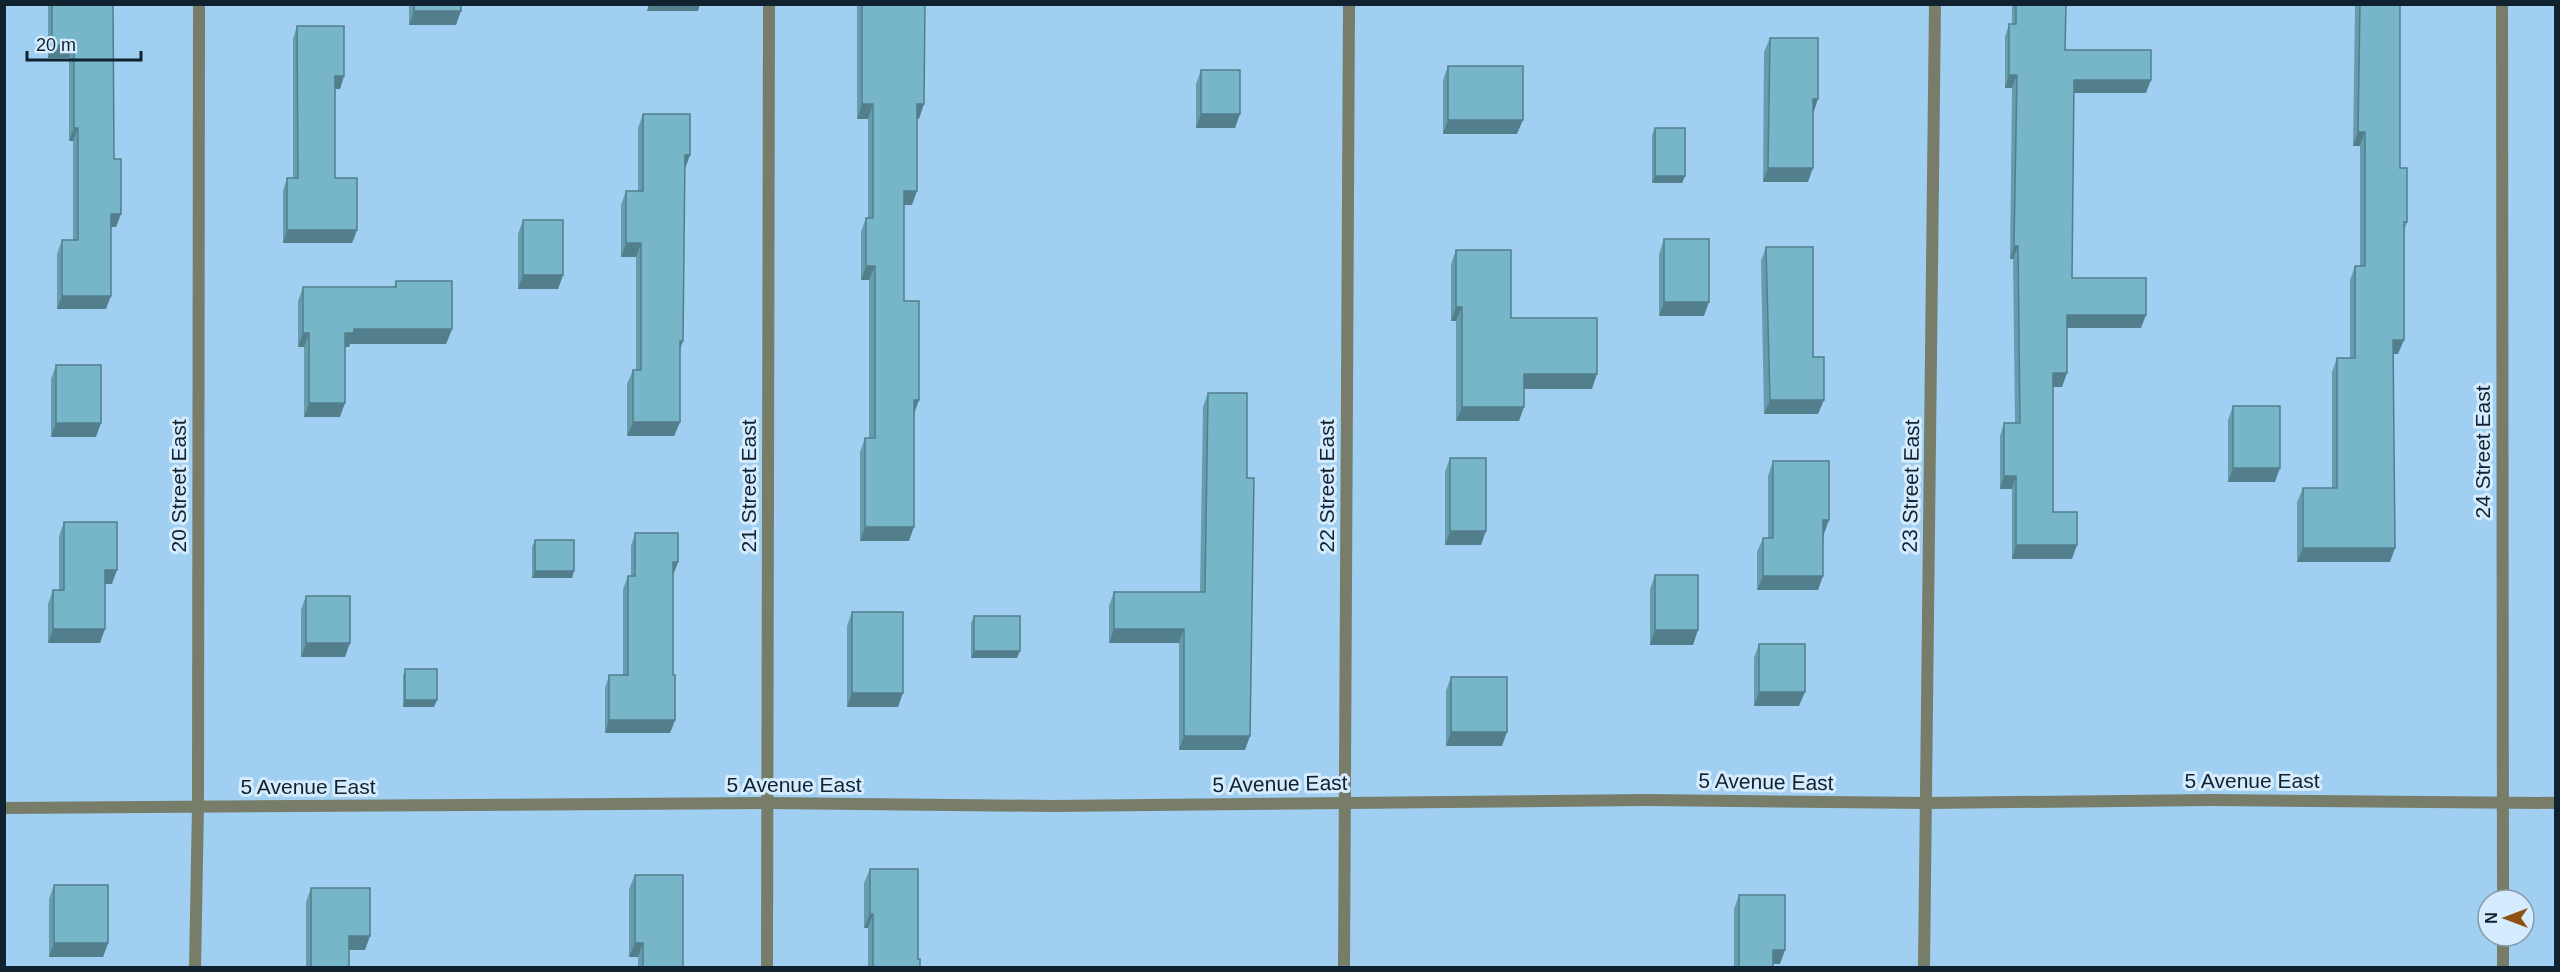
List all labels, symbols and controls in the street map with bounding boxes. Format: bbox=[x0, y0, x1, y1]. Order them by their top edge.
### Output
scale bar bbox=[27, 24, 141, 62]
text: 20 m bbox=[36, 35, 76, 55]
street label: 24 Street East bbox=[2471, 385, 2494, 519]
street label: 20 Street East bbox=[167, 419, 190, 553]
street label: 21 Street East bbox=[737, 419, 760, 553]
street label: 22 Street East bbox=[1315, 419, 1338, 553]
street label: 23 Street East bbox=[1898, 419, 1923, 553]
street label: 5 Avenue East bbox=[1698, 769, 1834, 794]
street label: 5 Avenue East bbox=[2184, 769, 2320, 792]
street label: 5 Avenue East bbox=[1212, 771, 1348, 796]
street label: 5 Avenue East bbox=[726, 773, 862, 796]
street label: 5 Avenue East bbox=[240, 775, 376, 798]
north arrow bbox=[2476, 888, 2536, 948]
text: N bbox=[2483, 912, 2500, 924]

